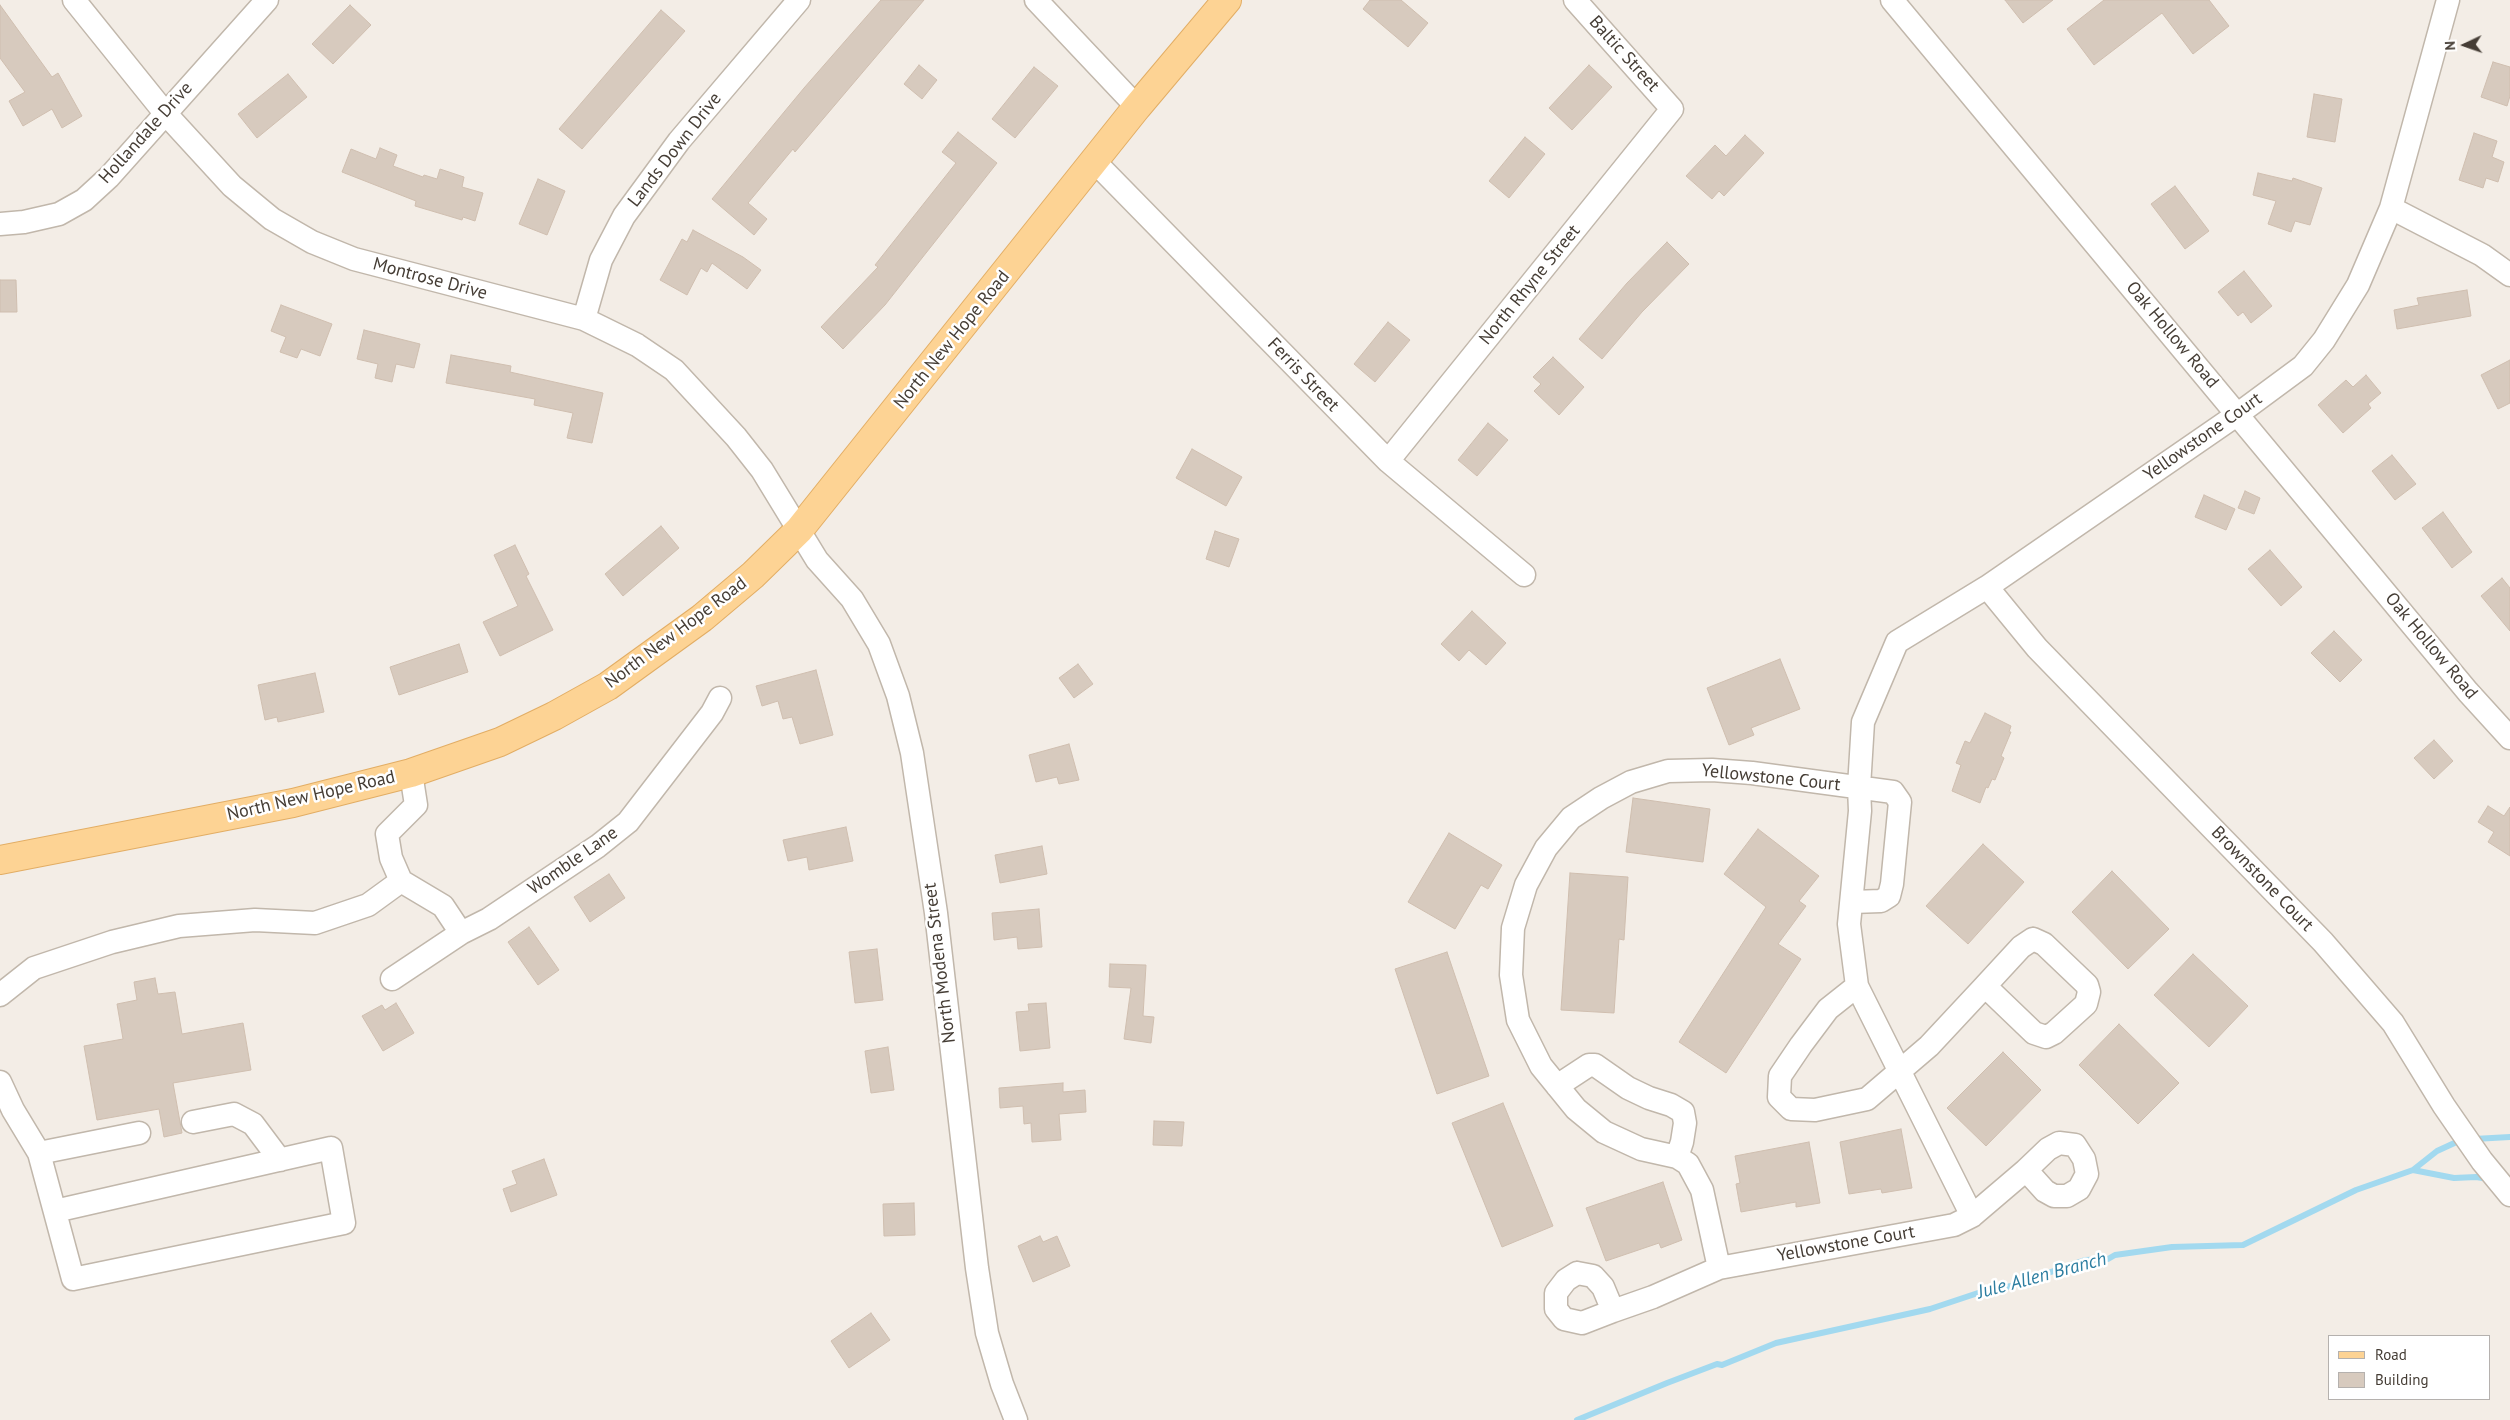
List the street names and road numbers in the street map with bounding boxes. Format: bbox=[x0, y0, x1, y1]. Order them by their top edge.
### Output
street label: Baltic Street bbox=[1584, 12, 1664, 96]
street label: Hollandale Drive bbox=[95, 78, 197, 188]
street label: Lands Down Drive bbox=[624, 88, 726, 212]
street label: North Rhyne Street bbox=[1475, 221, 1585, 349]
street label: Montrose Drive bbox=[370, 253, 490, 305]
street label: North New Hope Road bbox=[890, 266, 1014, 414]
street label: Oak Hollow Road bbox=[2121, 277, 2223, 393]
street label: Ferris Street bbox=[1263, 334, 1343, 416]
street label: Yellowstone Court bbox=[2140, 388, 2266, 486]
street label: North New Hope Road bbox=[601, 573, 751, 693]
street label: Oak Hollow Road bbox=[2380, 588, 2482, 704]
street label: Yellowstone Court bbox=[1700, 760, 1842, 796]
street label: North New Hope Road bbox=[225, 766, 397, 826]
street label: Womble Lane bbox=[524, 822, 622, 900]
street label: Brownstone Court bbox=[2206, 822, 2318, 936]
street label: North Modena Street bbox=[919, 882, 961, 1044]
street label: Yellowstone Court bbox=[1775, 1221, 1917, 1267]

